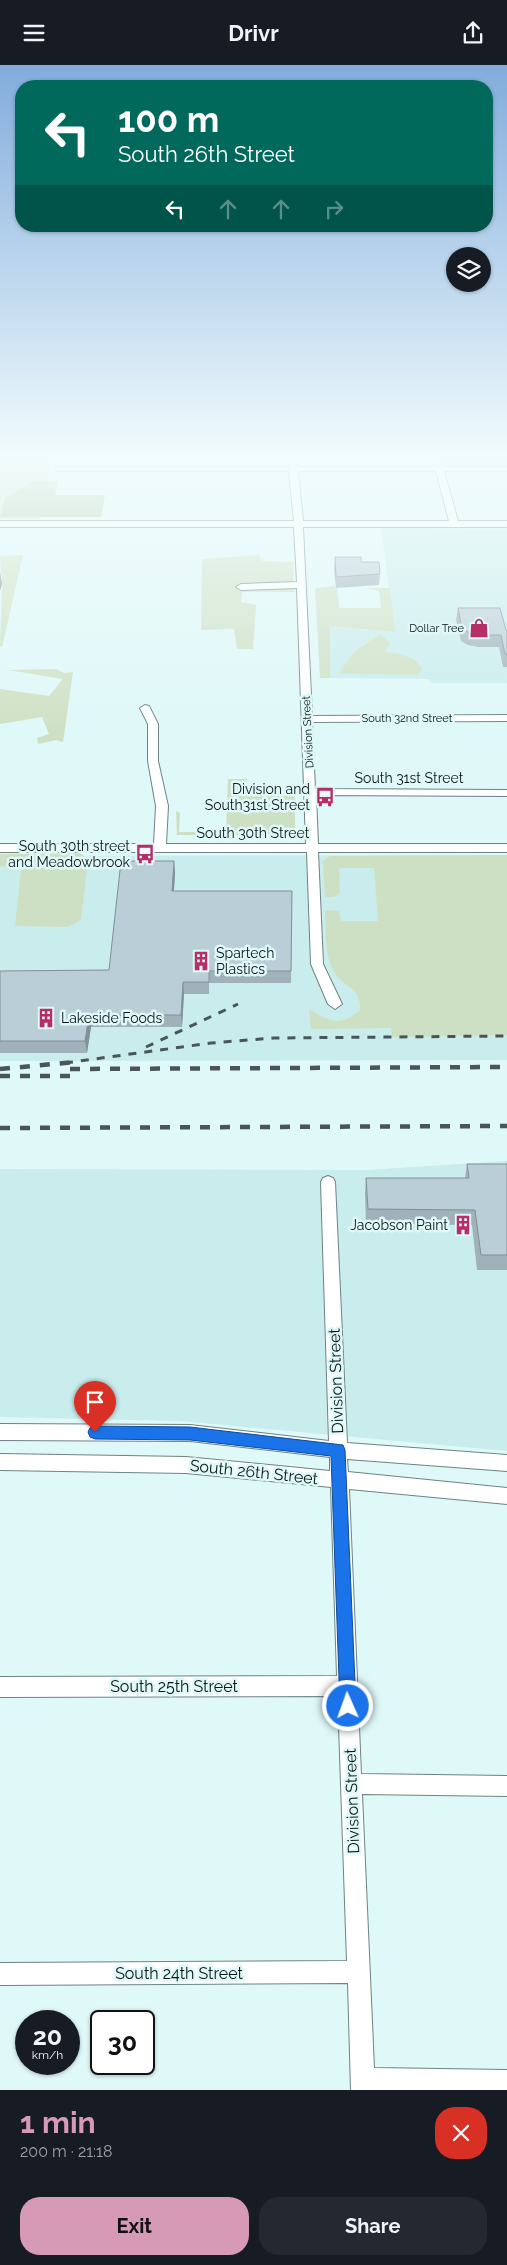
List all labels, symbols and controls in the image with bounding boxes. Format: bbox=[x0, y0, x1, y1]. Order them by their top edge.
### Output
icon: menu bbox=[20, 19, 48, 47]
icon: share bbox=[459, 19, 487, 47]
text: Drivr bbox=[228, 20, 279, 46]
text: 100 m bbox=[118, 99, 219, 140]
icon: left bbox=[35, 100, 100, 165]
text: South 26th Street bbox=[118, 141, 295, 167]
icon: left bbox=[161, 195, 189, 223]
icon: ahead bbox=[214, 195, 242, 223]
icon: ahead bbox=[267, 195, 295, 223]
icon: right bbox=[320, 195, 348, 223]
map controls bbox=[446, 247, 491, 292]
button: layers bbox=[446, 247, 491, 292]
shop icon: Dollar Tree bbox=[468, 617, 490, 639]
place label: Dollar Tree bbox=[409, 622, 465, 635]
street label: Division Street bbox=[300, 695, 316, 769]
street label: South 32nd Street bbox=[362, 712, 453, 725]
street label: South 31st Street bbox=[355, 770, 464, 786]
place label: Division and South31st Street bbox=[205, 781, 310, 813]
bus stop icon: Division and South31st Street bbox=[314, 786, 336, 808]
street label: South 30th Street bbox=[197, 825, 310, 841]
place label: South 30th street and Meadowbrook bbox=[8, 838, 131, 870]
bus stop icon: South 30th street and Meadowbrook bbox=[134, 843, 156, 865]
place label: Spartech Plastics bbox=[216, 945, 274, 977]
building icon: Spartech Plastics bbox=[190, 950, 212, 972]
building icon: Lakeside Foods bbox=[35, 1007, 57, 1029]
place label: Lakeside Foods bbox=[61, 1010, 163, 1026]
building icon: Jacobson Paint bbox=[452, 1214, 474, 1236]
place label: Jacobson Paint bbox=[350, 1217, 448, 1233]
street label: Division Street bbox=[325, 1327, 347, 1434]
pin bbox=[74, 1381, 116, 1432]
icon: arrive bbox=[81, 1388, 109, 1416]
street label: South 26th Street bbox=[189, 1456, 320, 1488]
street label: South 25th Street bbox=[110, 1677, 238, 1696]
position arrow bbox=[321, 1679, 373, 1731]
street label: Division Street bbox=[341, 1747, 363, 1854]
street label: South 24th Street bbox=[115, 1964, 243, 1983]
speed limit sign: 30 bbox=[90, 2010, 155, 2075]
text: 20 bbox=[33, 2021, 62, 2051]
text: km/h bbox=[32, 2048, 63, 2062]
text: 1 min bbox=[20, 2105, 96, 2140]
button: close bbox=[435, 2107, 487, 2159]
text: 200 m · 21:18 bbox=[20, 2142, 112, 2161]
button: Exit bbox=[20, 2197, 249, 2255]
button: Share bbox=[259, 2197, 487, 2255]

